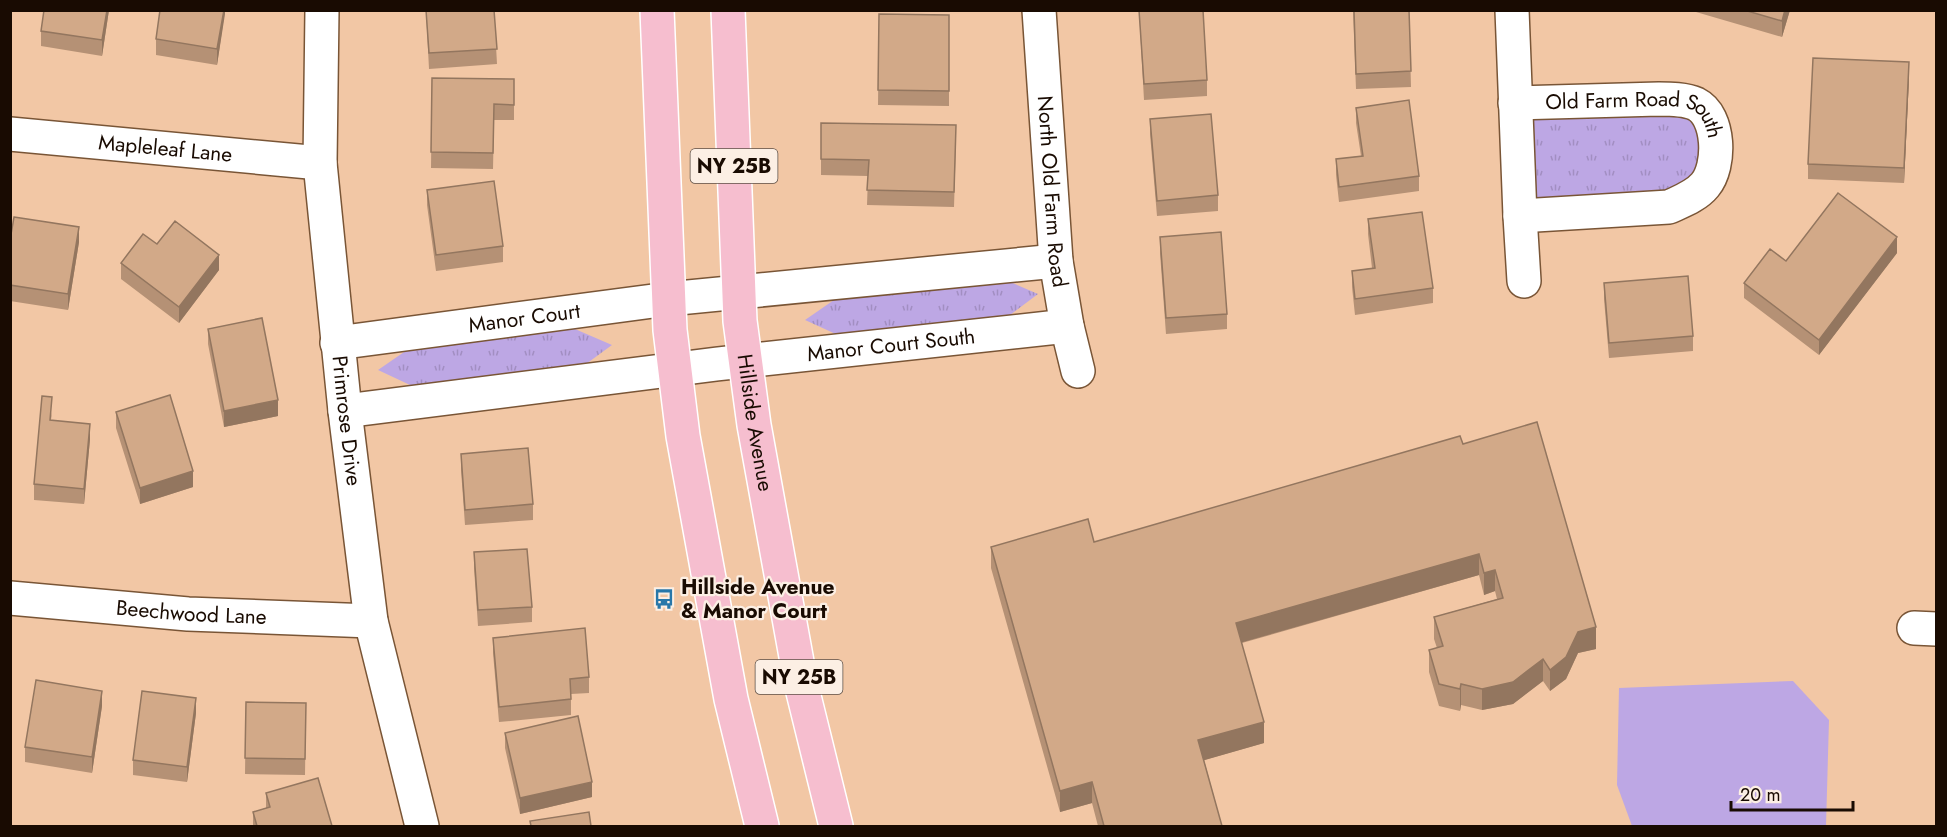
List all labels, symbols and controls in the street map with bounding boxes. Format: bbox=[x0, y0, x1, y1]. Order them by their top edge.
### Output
street label: Old Farm Road South bbox=[1545, 84, 1730, 141]
street label: North Old Farm Road bbox=[1030, 95, 1075, 290]
street label: Mapleleaf Lane bbox=[97, 127, 234, 170]
road number: NY 25B bbox=[690, 149, 777, 183]
street label: Manor Court bbox=[467, 296, 582, 340]
street label: Manor Court South bbox=[806, 321, 976, 369]
street label: Hillside Avenue bbox=[730, 352, 781, 494]
street label: Primrose Drive bbox=[324, 354, 369, 488]
place label: Hillside Avenue & Manor Court bbox=[681, 572, 835, 626]
bus stop icon: Hillside Avenue & Manor Court bbox=[652, 587, 676, 611]
street label: Beechwood Lane bbox=[115, 593, 267, 632]
road number: NY 25B bbox=[756, 660, 842, 694]
scale bar bbox=[1731, 774, 1852, 812]
text: 20 m bbox=[1740, 782, 1780, 808]

